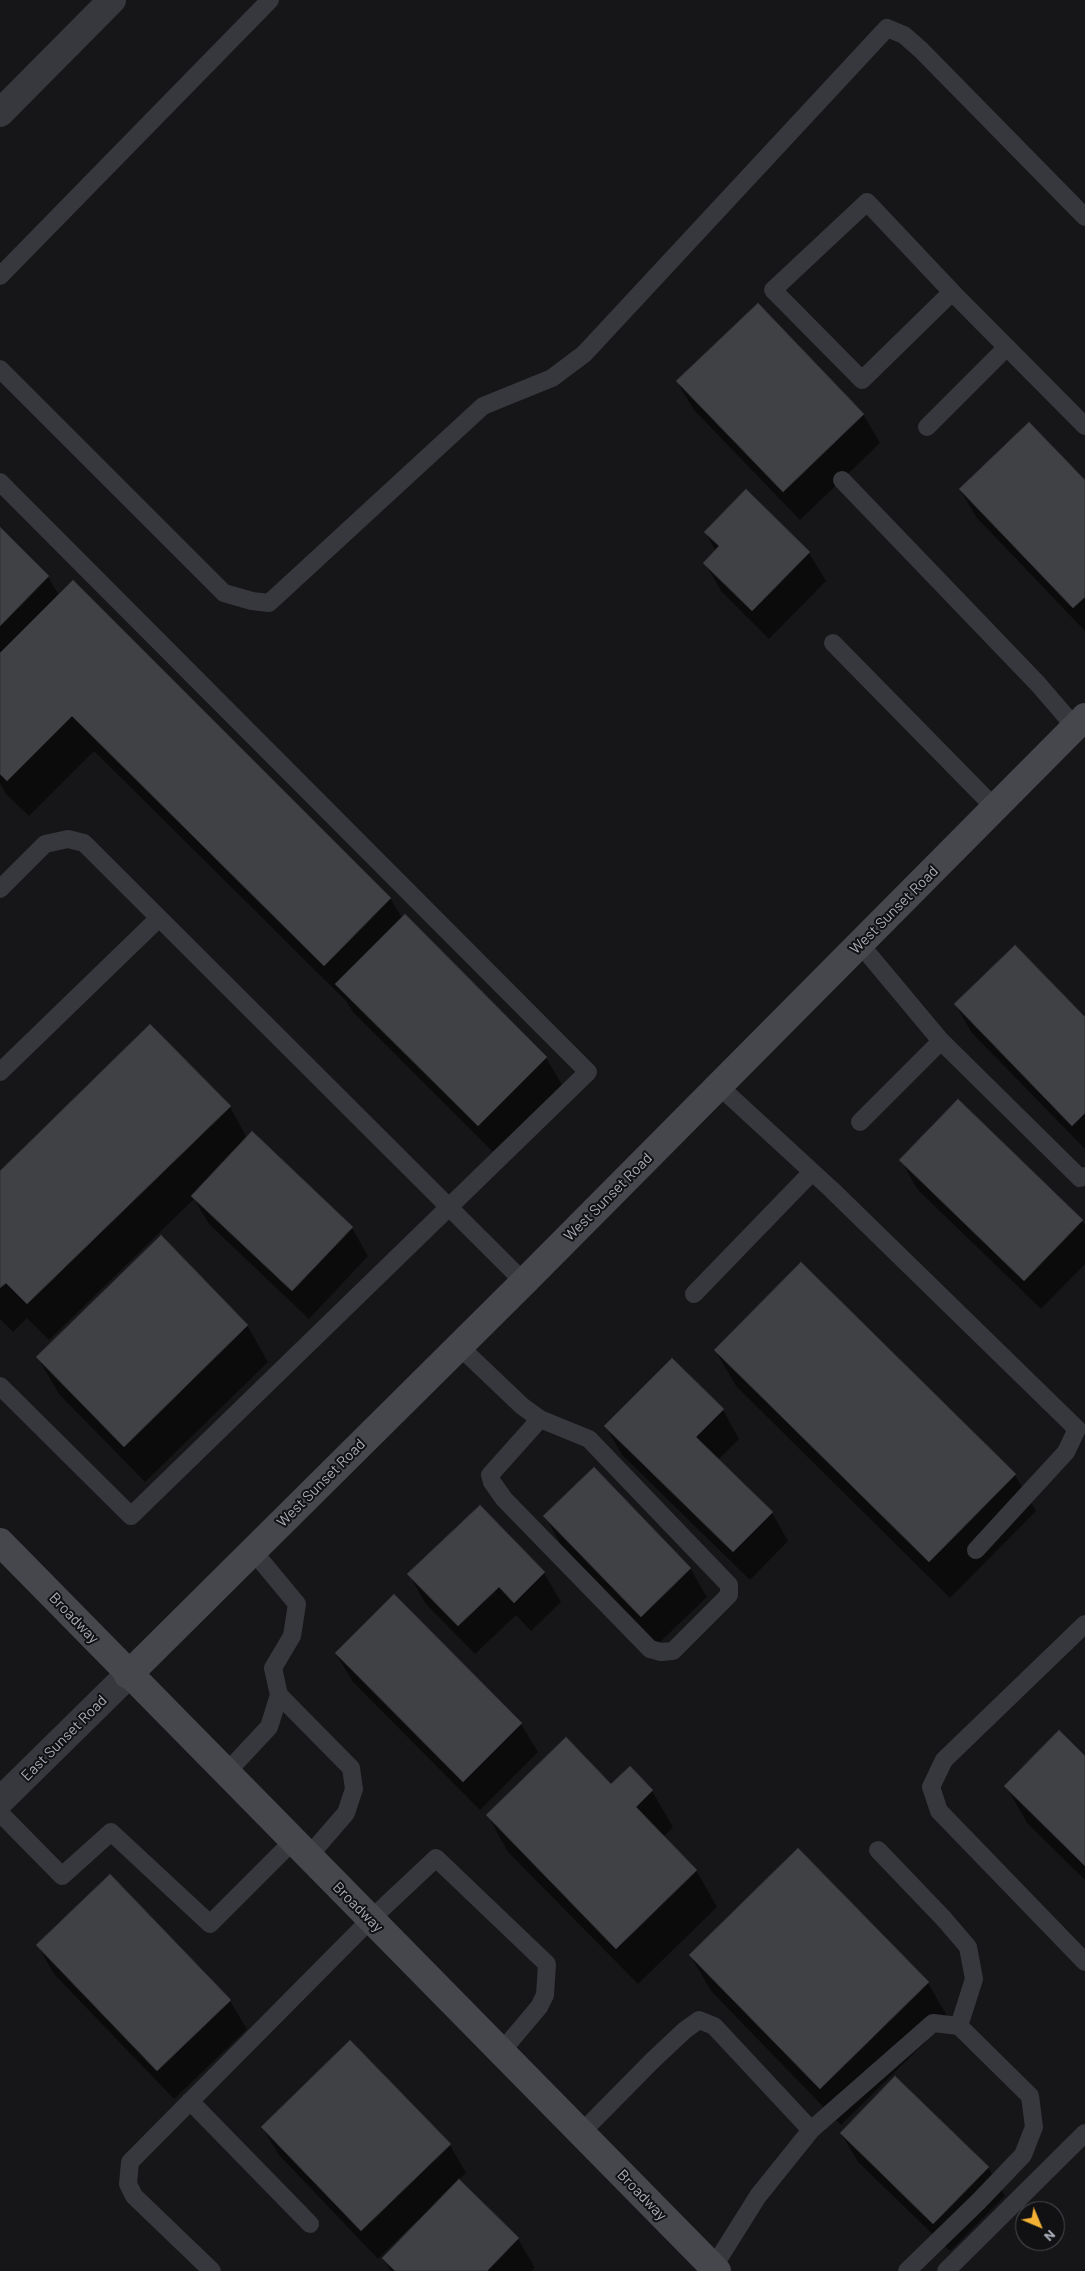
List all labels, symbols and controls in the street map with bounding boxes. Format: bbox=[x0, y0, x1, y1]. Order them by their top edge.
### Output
street label: West Sunset Road bbox=[846, 862, 942, 958]
street label: West Sunset Road bbox=[560, 1149, 656, 1245]
street label: West Sunset Road bbox=[273, 1435, 369, 1531]
street label: Broadway bbox=[45, 1589, 103, 1647]
street label: East Sunset Road bbox=[17, 1691, 111, 1785]
street label: Broadway bbox=[329, 1878, 387, 1936]
street label: Broadway bbox=[613, 2166, 671, 2224]
north arrow bbox=[1015, 2201, 1065, 2251]
text: N bbox=[1041, 2227, 1060, 2246]

